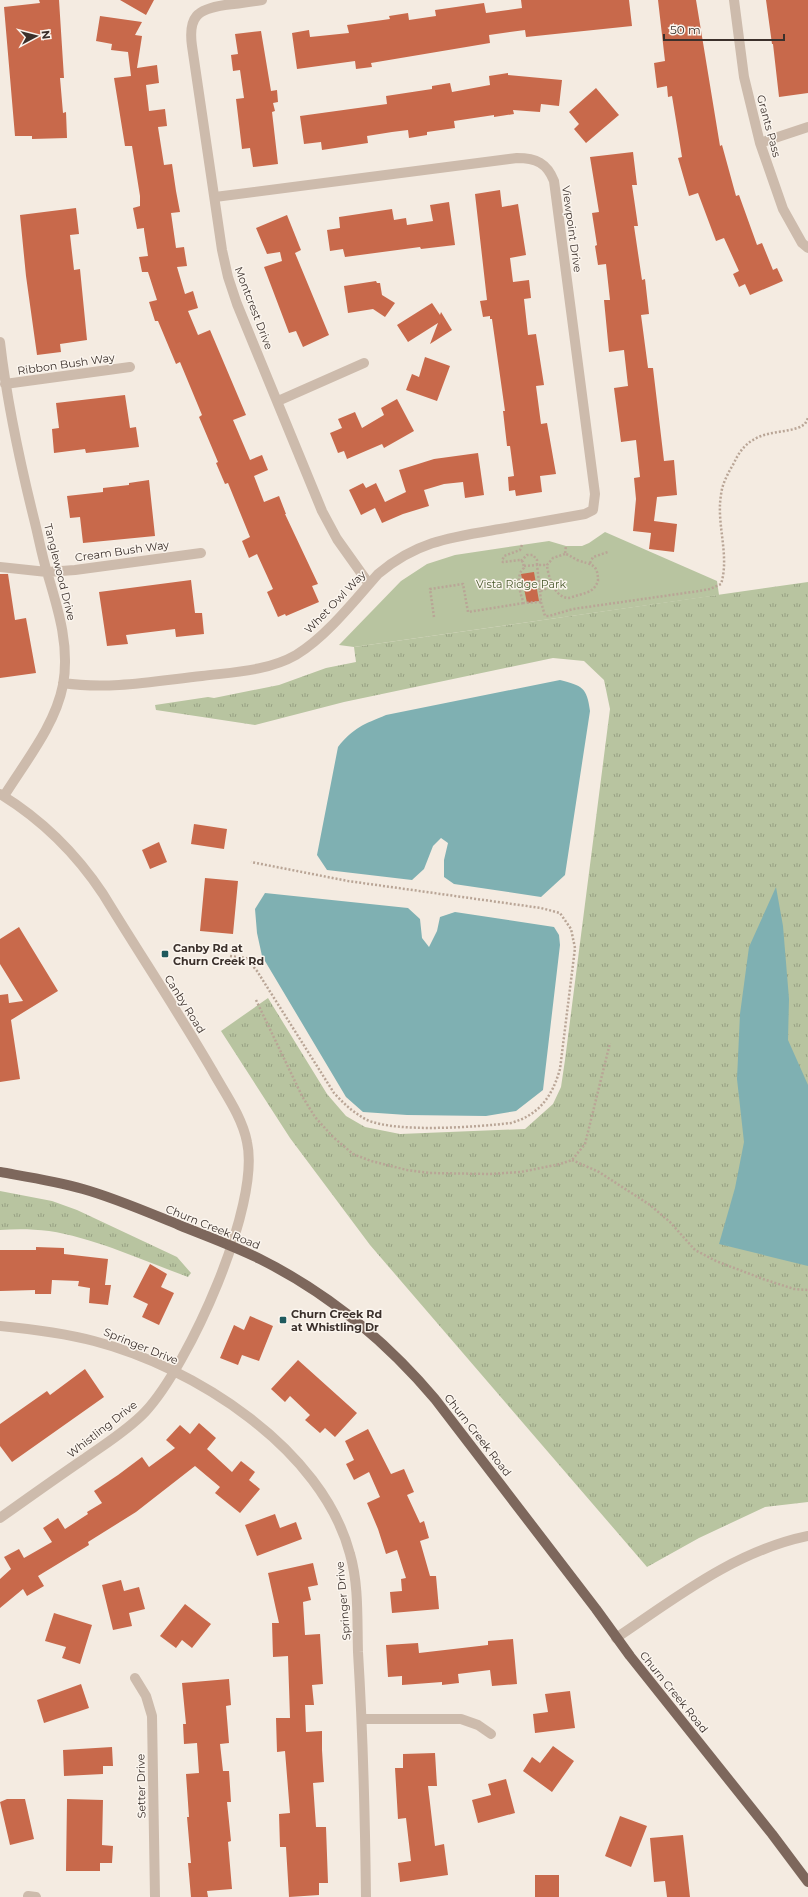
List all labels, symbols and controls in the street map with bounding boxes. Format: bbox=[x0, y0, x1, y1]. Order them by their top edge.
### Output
north arrow bbox=[16, 16, 56, 56]
scale bar bbox=[664, 16, 784, 42]
text: 50 m bbox=[670, 22, 701, 37]
text: N bbox=[38, 30, 53, 40]
street label: Grants Pass bbox=[754, 93, 784, 159]
street label: Viewpoint Drive bbox=[559, 185, 585, 274]
street label: Montcrest Drive bbox=[232, 265, 276, 352]
street label: Ribbon Bush Way bbox=[16, 350, 116, 378]
street label: Tanglewood Drive bbox=[41, 522, 79, 622]
street label: Cream Bush Way bbox=[74, 537, 170, 565]
street label: Whet Owl Way bbox=[301, 568, 369, 636]
park label: Vista Ridge Park bbox=[476, 577, 566, 591]
place label: Canby Rd at Churn Creek Rd bbox=[173, 941, 264, 968]
marker: Canby Rd at Churn Creek Rd bbox=[160, 949, 170, 959]
street label: Canby Road bbox=[161, 972, 209, 1036]
street label: Churn Creek Road bbox=[164, 1202, 262, 1252]
place label: Churn Creek Rd at Whistling Dr bbox=[291, 1307, 382, 1334]
marker: Churn Creek Rd at Whistling Dr bbox=[278, 1315, 288, 1325]
street label: Springer Drive bbox=[102, 1325, 181, 1367]
street label: Churn Creek Road bbox=[441, 1391, 515, 1479]
street label: Whistling Drive bbox=[64, 1397, 140, 1461]
street label: Springer Drive bbox=[333, 1561, 353, 1641]
street label: Churn Creek Road bbox=[637, 1648, 711, 1736]
street label: Setter Drive bbox=[133, 1753, 149, 1818]

